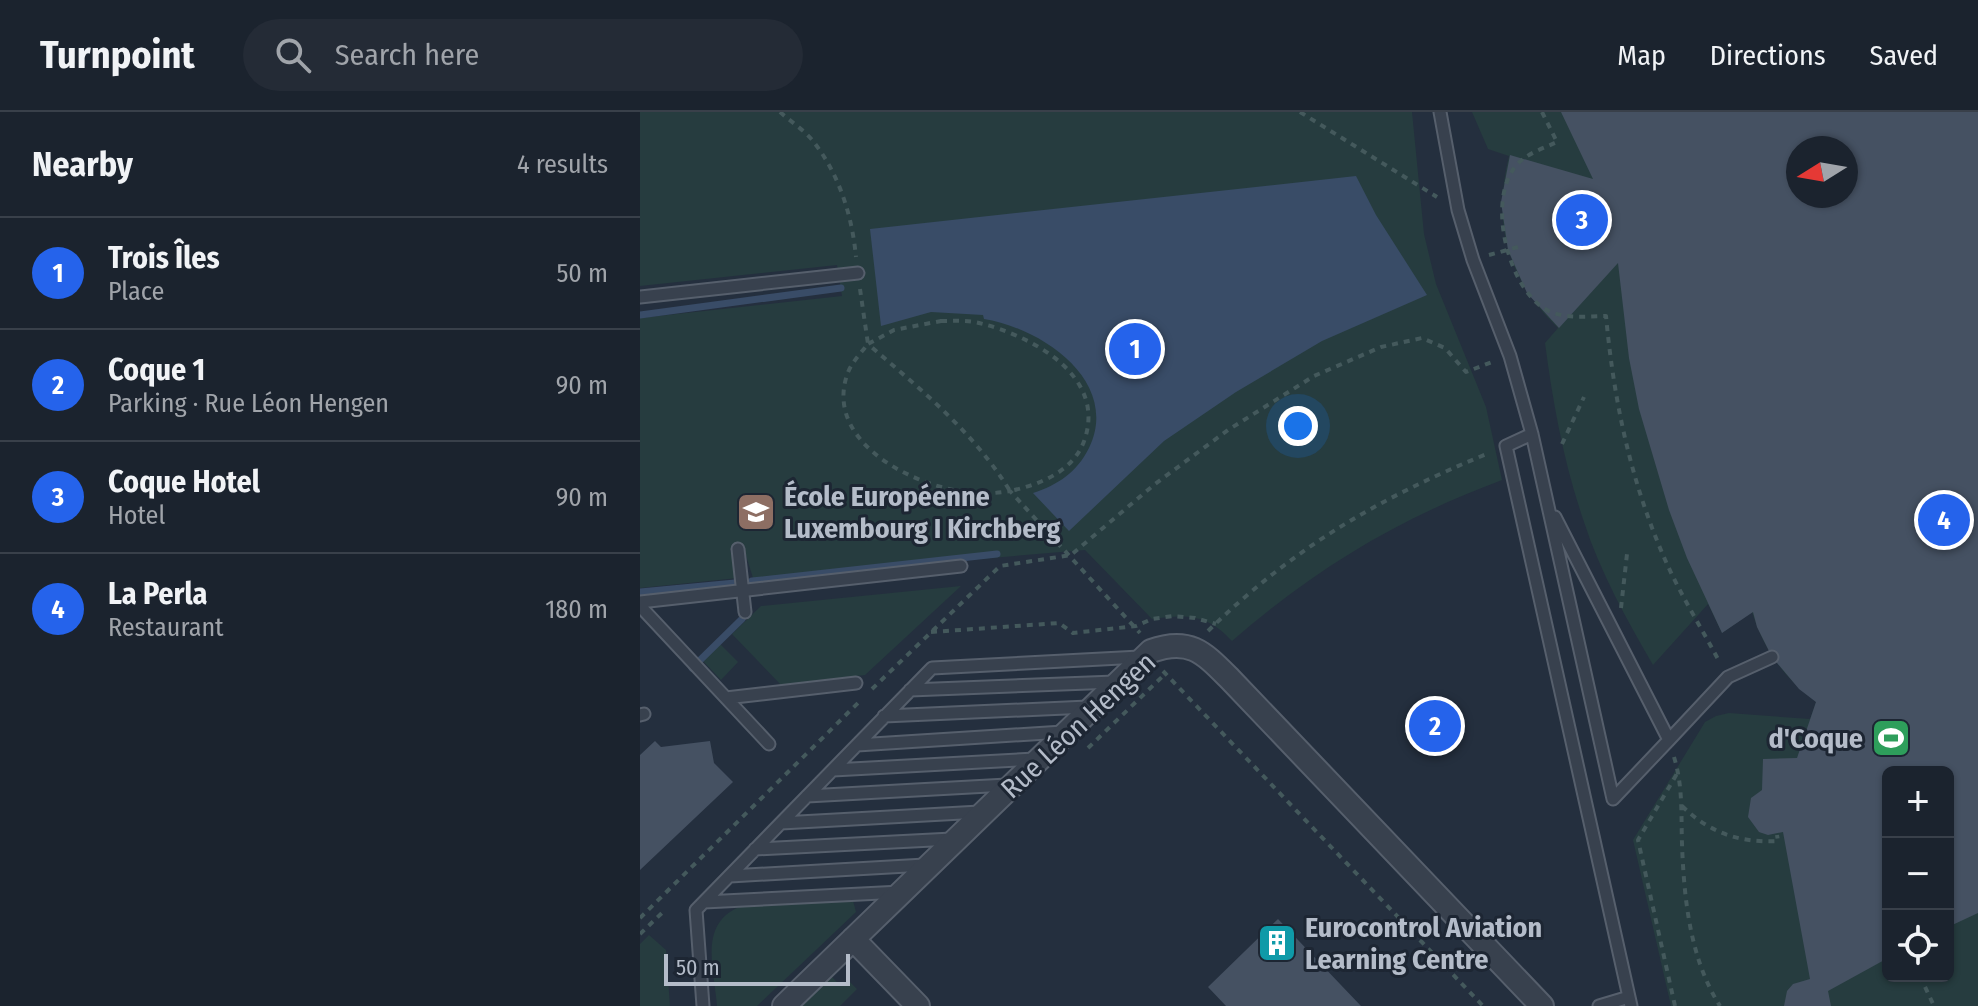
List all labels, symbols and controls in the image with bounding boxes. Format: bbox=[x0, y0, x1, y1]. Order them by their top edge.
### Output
search box bbox=[243, 19, 803, 91]
text: Turnpoint bbox=[40, 32, 195, 78]
icon: search bbox=[271, 33, 315, 77]
text: Search here bbox=[335, 37, 479, 73]
text: Map bbox=[1617, 39, 1666, 72]
text: Directions bbox=[1710, 39, 1826, 72]
text: Saved bbox=[1870, 39, 1938, 72]
north arrow bbox=[1786, 136, 1858, 208]
text: Nearby bbox=[32, 144, 133, 185]
text: 4 results bbox=[517, 149, 608, 180]
pin: 3 bbox=[1556, 190, 1608, 250]
text: Trois Îles bbox=[108, 240, 220, 276]
text: 1 bbox=[53, 258, 64, 289]
text: 50 m bbox=[556, 258, 608, 289]
text: Place bbox=[108, 276, 164, 307]
pin: 1 bbox=[1109, 319, 1161, 379]
text: Coque 1 bbox=[108, 352, 205, 388]
text: 2 bbox=[52, 370, 64, 401]
text: 90 m bbox=[556, 370, 608, 401]
text: Parking · Rue Léon Hengen bbox=[108, 388, 389, 419]
your location bbox=[1278, 406, 1318, 446]
text: Coque Hotel bbox=[108, 464, 260, 500]
place label: École Européenne Luxembourg I Kirchberg bbox=[784, 479, 1060, 545]
text: 3 bbox=[52, 482, 64, 513]
text: 90 m bbox=[556, 482, 608, 513]
pin: 4 bbox=[1918, 490, 1970, 550]
school or university icon: École Européenne Luxembourg I Kirchberg bbox=[735, 491, 777, 533]
text: Hotel bbox=[108, 500, 165, 531]
text: La Perla bbox=[108, 576, 208, 612]
text: 4 bbox=[51, 594, 65, 625]
text: 180 m bbox=[545, 594, 608, 625]
text: Restaurant bbox=[108, 612, 224, 643]
street label: Rue Léon Hengen bbox=[994, 645, 1162, 805]
pin: 2 bbox=[1409, 696, 1461, 756]
sports icon: d'Coque bbox=[1870, 717, 1912, 759]
place label: d'Coque bbox=[1768, 722, 1863, 755]
map controls bbox=[1882, 766, 1954, 982]
button: + bbox=[1882, 766, 1954, 838]
button: − bbox=[1882, 838, 1954, 910]
button: locate bbox=[1882, 910, 1954, 982]
place label: Eurocontrol Aviation Learning Centre bbox=[1305, 911, 1542, 976]
building icon: Eurocontrol Aviation Learning Centre bbox=[1256, 922, 1298, 964]
scale bar bbox=[664, 950, 850, 986]
text: 50 m bbox=[676, 954, 720, 981]

